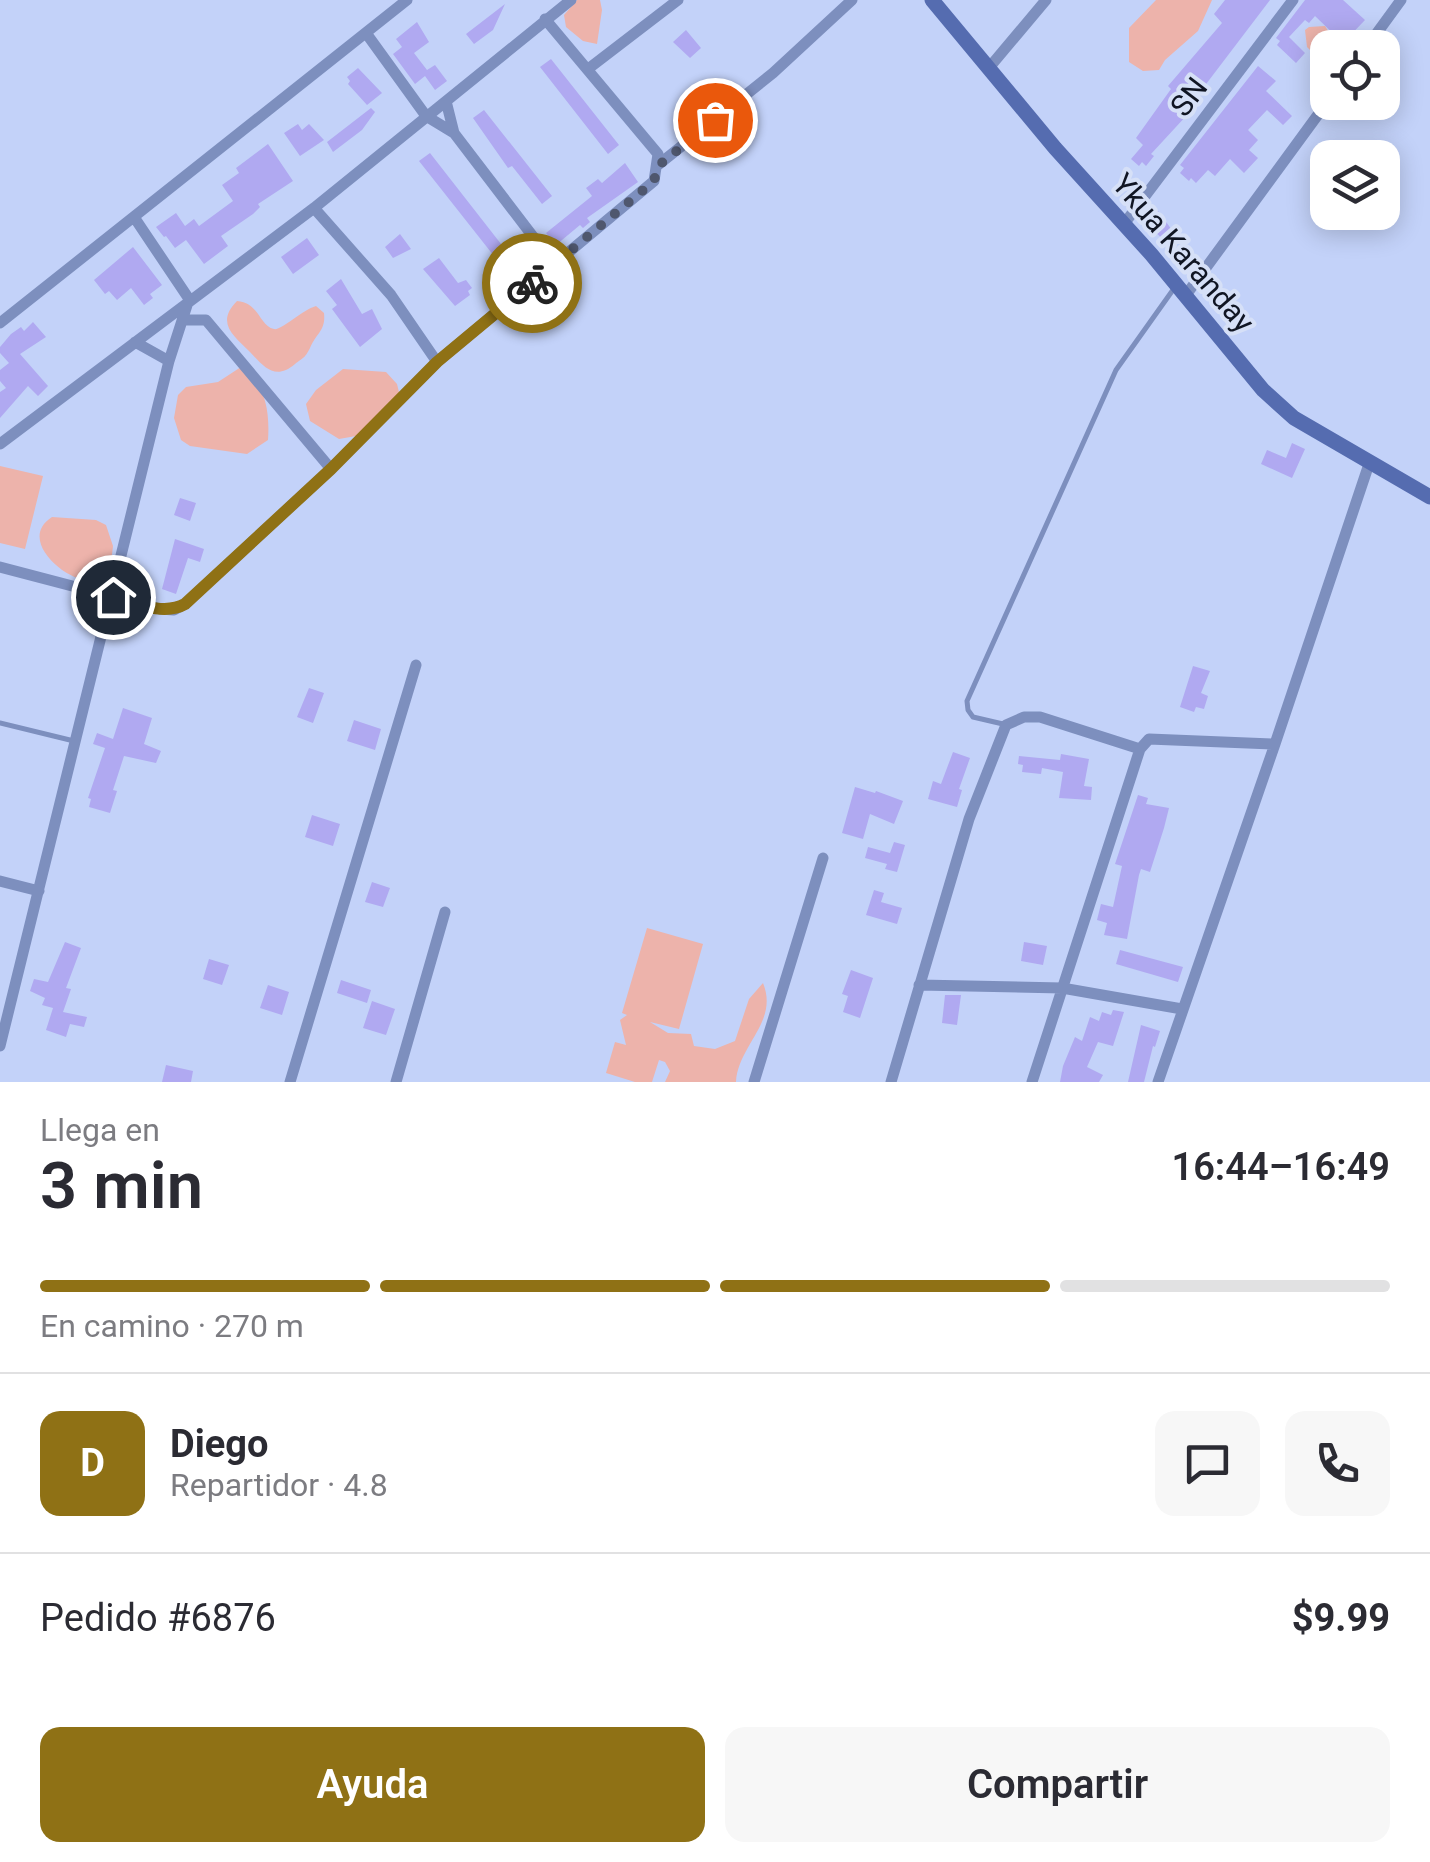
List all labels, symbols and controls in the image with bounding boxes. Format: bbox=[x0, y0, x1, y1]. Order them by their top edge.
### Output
map controls bbox=[1310, 30, 1400, 230]
button: locate bbox=[1310, 30, 1400, 120]
street label: SN bbox=[1163, 71, 1214, 123]
pin bbox=[673, 78, 758, 163]
icon: bag bbox=[688, 93, 743, 148]
button: layers bbox=[1310, 140, 1400, 230]
street label: Ykua Karanday bbox=[1105, 166, 1262, 339]
courier bbox=[482, 233, 582, 333]
icon: bike bbox=[505, 256, 560, 311]
pin bbox=[71, 555, 156, 640]
icon: home bbox=[86, 570, 141, 625]
text: Llega en bbox=[40, 1111, 160, 1149]
text: 16:44–16:49 bbox=[1171, 1145, 1390, 1189]
text: 3 min bbox=[40, 1148, 203, 1224]
text: En camino · 270 m bbox=[40, 1307, 304, 1345]
button: chat bbox=[1155, 1411, 1260, 1516]
button: phone bbox=[1285, 1411, 1390, 1516]
text: Diego bbox=[170, 1422, 268, 1466]
text: D bbox=[80, 1441, 105, 1485]
text: Repartidor · 4.8 bbox=[170, 1466, 388, 1504]
text: Pedido #6876 bbox=[40, 1596, 276, 1640]
text: $9.99 bbox=[1292, 1596, 1390, 1640]
button: Ayuda bbox=[40, 1727, 705, 1842]
button: Compartir bbox=[725, 1727, 1390, 1842]

